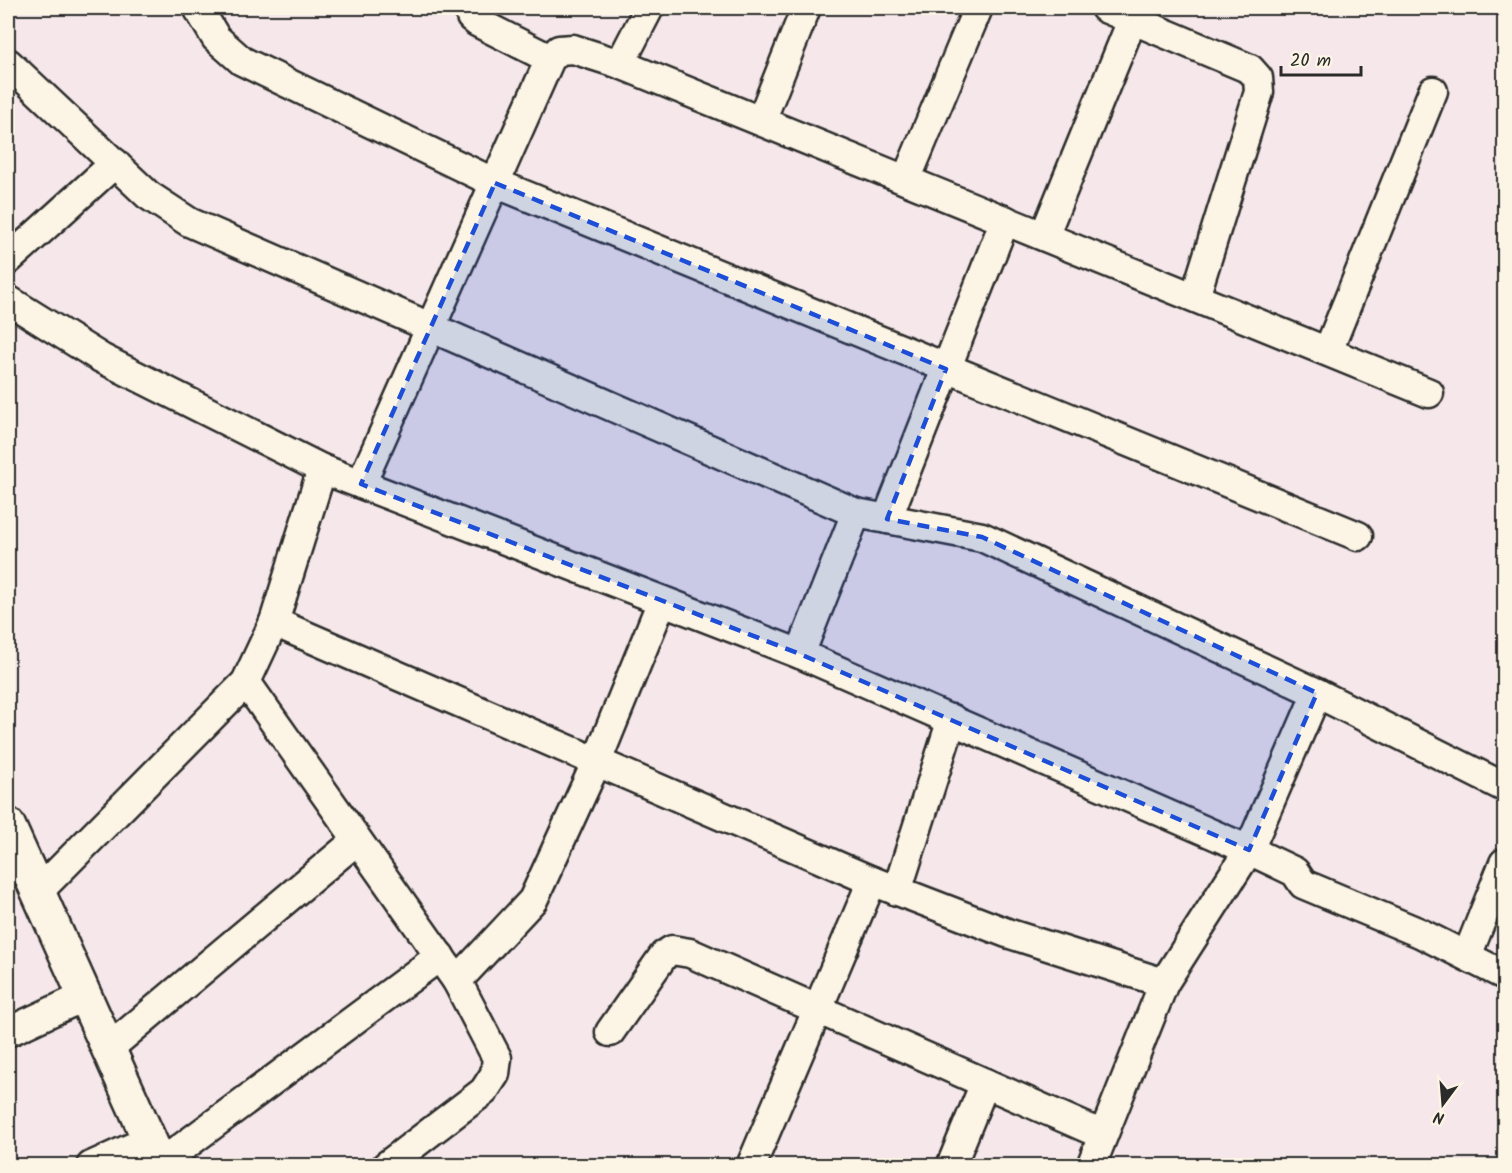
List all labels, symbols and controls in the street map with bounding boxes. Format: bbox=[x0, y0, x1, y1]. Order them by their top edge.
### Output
scale bar bbox=[1281, 39, 1360, 77]
text: 20 m bbox=[1290, 47, 1331, 76]
north arrow bbox=[1413, 1074, 1473, 1134]
text: N bbox=[1431, 1104, 1448, 1130]

